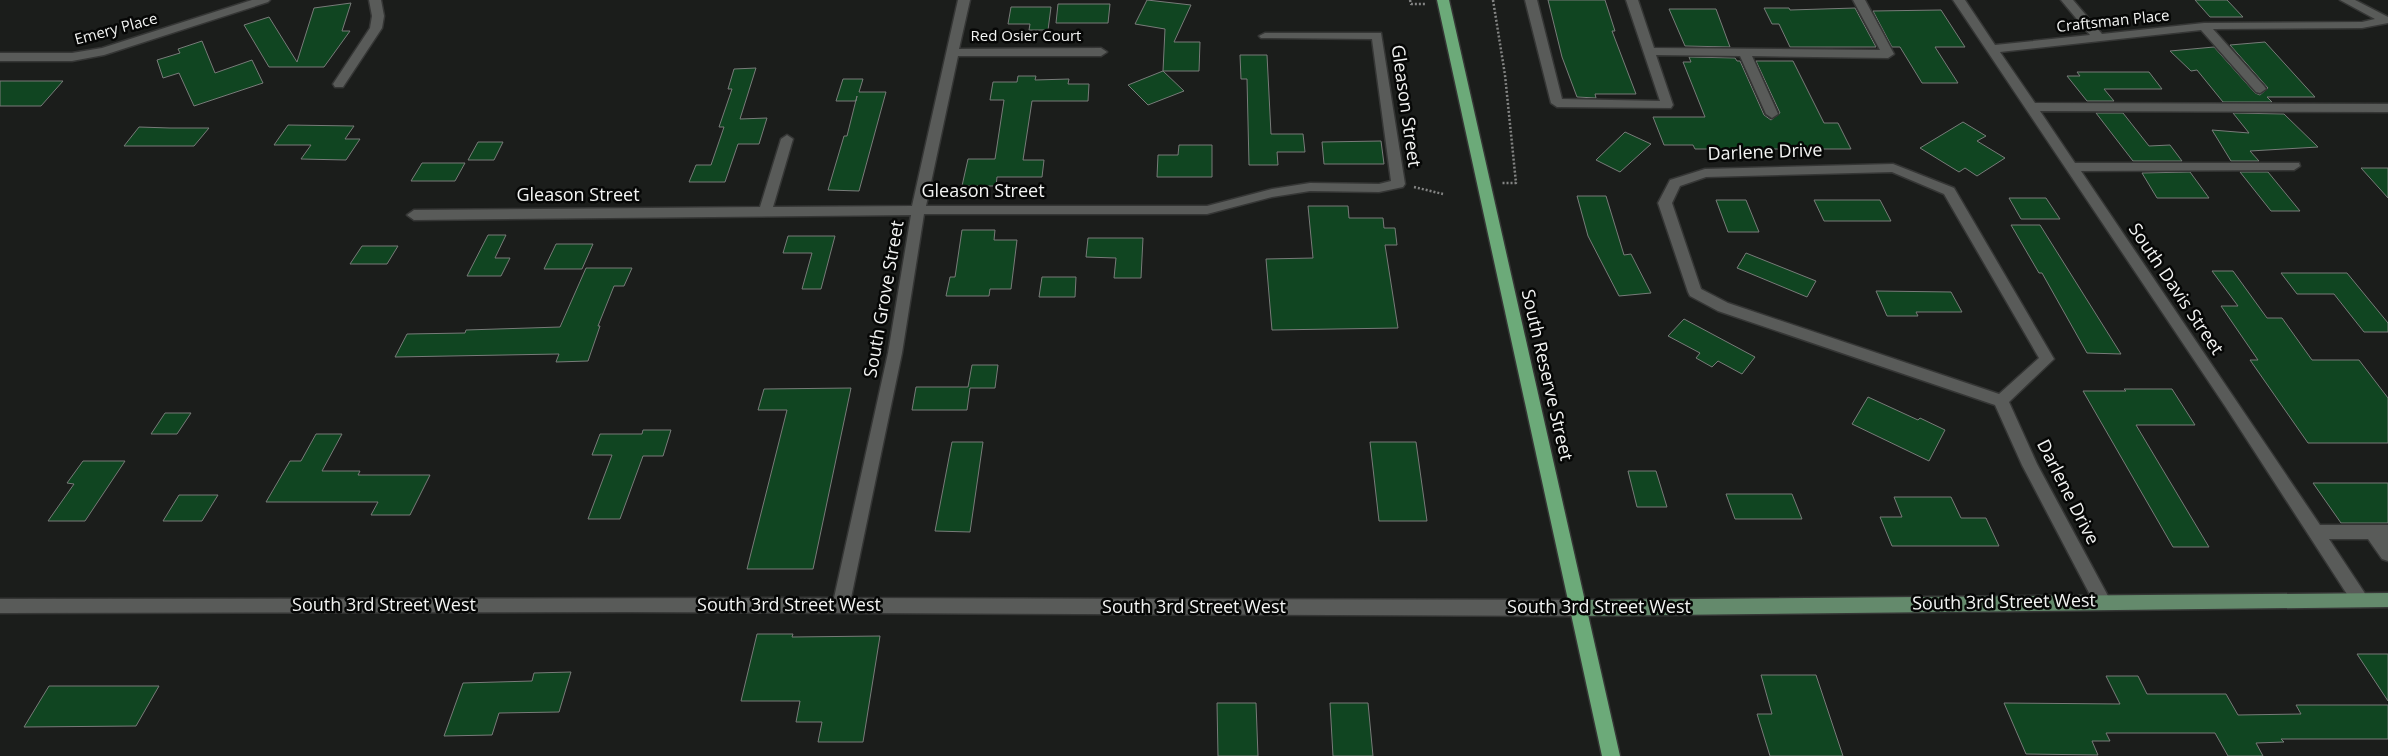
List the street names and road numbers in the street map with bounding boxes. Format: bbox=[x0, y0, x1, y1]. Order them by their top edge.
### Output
street label: Craftsman Place bbox=[2055, 4, 2170, 36]
street label: Emery Place bbox=[72, 7, 159, 49]
street label: Red Osier Court bbox=[971, 25, 1081, 45]
street label: Gleason Street bbox=[1387, 43, 1427, 169]
street label: Darlene Drive bbox=[1707, 137, 1823, 165]
street label: Gleason Street bbox=[921, 178, 1045, 202]
street label: Gleason Street bbox=[516, 182, 640, 206]
street label: South Grove Street bbox=[857, 218, 909, 379]
street label: South Davis Street bbox=[2124, 218, 2230, 359]
street label: South Reserve Street bbox=[1517, 287, 1579, 463]
street label: Darlene Drive bbox=[2032, 435, 2106, 548]
street label: South 3rd Street West bbox=[1912, 587, 2096, 615]
street label: South 3rd Street West bbox=[292, 592, 476, 616]
street label: South 3rd Street West bbox=[697, 592, 881, 616]
street label: South 3rd Street West bbox=[1102, 594, 1286, 618]
street label: South 3rd Street West bbox=[1507, 594, 1691, 618]

